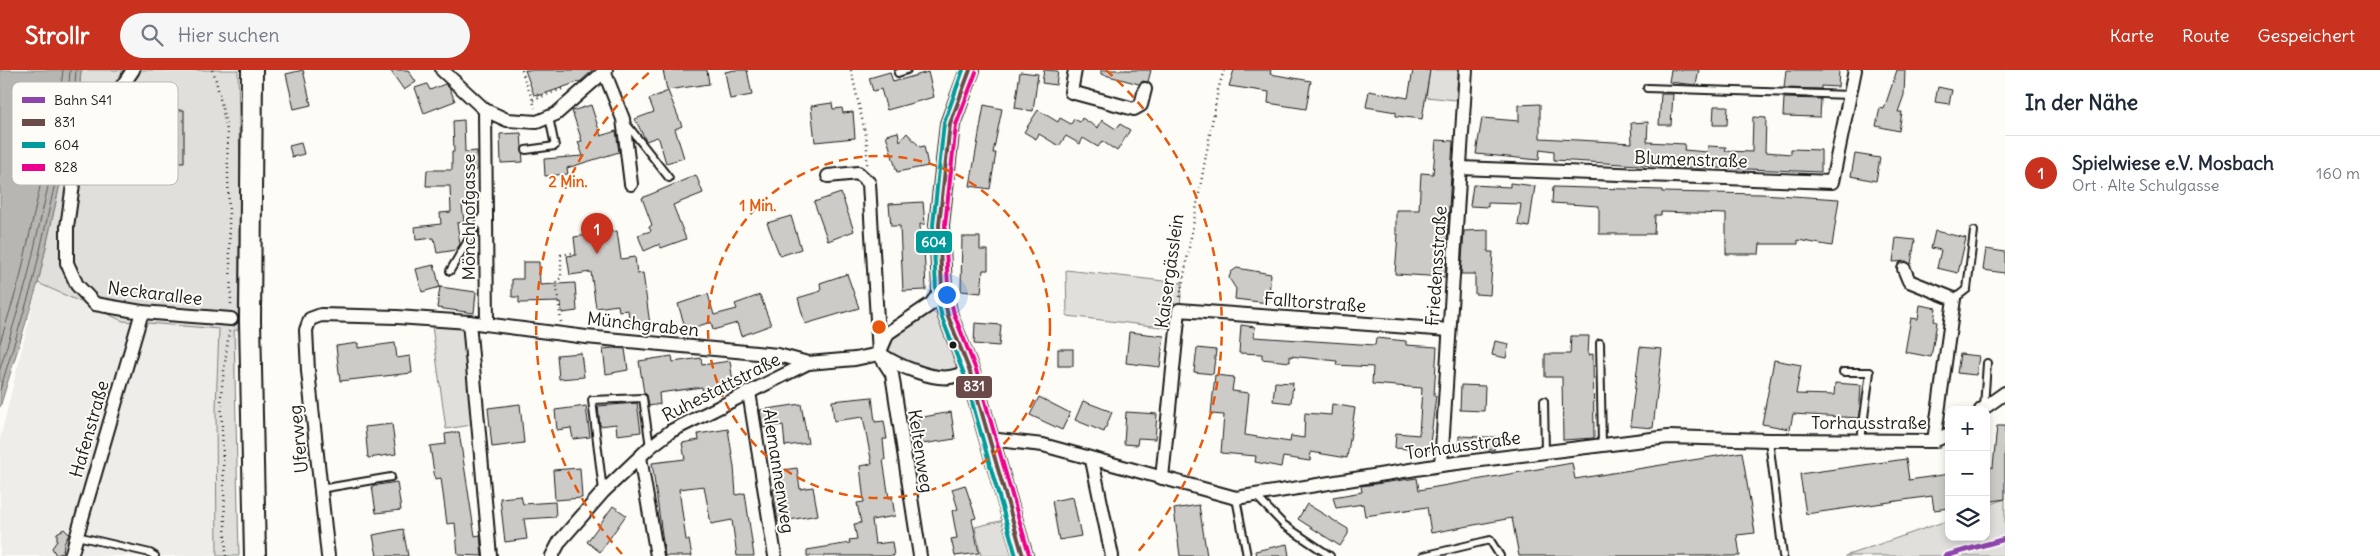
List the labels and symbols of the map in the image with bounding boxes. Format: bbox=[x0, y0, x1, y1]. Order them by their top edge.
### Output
legend bbox=[12, 82, 178, 185]
text: Bahn S41 bbox=[54, 91, 112, 109]
text: 831 bbox=[54, 113, 75, 131]
text: 604 bbox=[54, 136, 79, 154]
street label: Blumenstraße bbox=[1634, 146, 1748, 172]
street label: Mönchhofgasse bbox=[457, 154, 480, 280]
text: 828 bbox=[54, 158, 78, 176]
text: 2 Min. bbox=[548, 172, 588, 191]
text: 1 Min. bbox=[740, 196, 776, 215]
street label: Friedensstraße bbox=[1420, 205, 1452, 327]
street label: Kaisergässlein bbox=[1150, 212, 1188, 330]
pin: 1 bbox=[581, 213, 613, 254]
line badge: 604 bbox=[915, 230, 953, 254]
text: 604 bbox=[921, 233, 947, 251]
street label: Neckarallee bbox=[106, 276, 204, 310]
your location bbox=[934, 282, 960, 308]
street label: Falltorstraße bbox=[1263, 287, 1367, 317]
street label: Münchgraben bbox=[586, 307, 700, 341]
centre of rings bbox=[870, 318, 888, 336]
unlabelled marker bbox=[948, 340, 958, 350]
street label: Ruhestattstraße bbox=[658, 347, 784, 427]
line badge: 831 bbox=[955, 375, 993, 399]
text: 831 bbox=[963, 377, 985, 395]
street label: Hafenstraße bbox=[64, 378, 114, 480]
street label: Uferweg bbox=[283, 404, 313, 474]
street label: Alemannenweg bbox=[758, 407, 800, 535]
street label: Keltenweg bbox=[903, 408, 939, 494]
street label: Torhausstraße bbox=[1811, 411, 1927, 434]
street label: Torhausstraße bbox=[1404, 426, 1522, 464]

